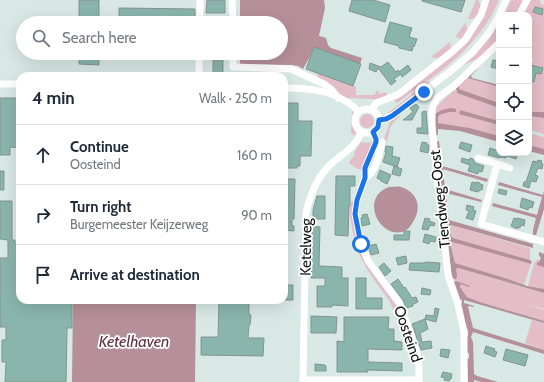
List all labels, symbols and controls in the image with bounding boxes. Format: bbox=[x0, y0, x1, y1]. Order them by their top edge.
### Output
map controls bbox=[496, 12, 532, 156]
button: + bbox=[496, 12, 532, 48]
search box bbox=[16, 16, 288, 60]
icon: search bbox=[30, 27, 52, 49]
text: Search here bbox=[62, 29, 137, 47]
button: − bbox=[496, 48, 532, 84]
route end bbox=[415, 83, 433, 101]
button: locate bbox=[496, 84, 532, 120]
text: 4 min bbox=[32, 88, 75, 108]
text: Walk · 250 m bbox=[199, 90, 272, 106]
button: layers bbox=[496, 120, 532, 156]
text: Continue bbox=[70, 138, 129, 156]
icon: ahead bbox=[32, 144, 54, 166]
text: 160 m bbox=[237, 147, 272, 163]
street label: Tiendweg-Oost bbox=[426, 149, 454, 249]
text: Oosteind bbox=[70, 156, 121, 172]
text: Turn right bbox=[70, 198, 131, 216]
icon: right bbox=[32, 204, 54, 226]
text: 90 m bbox=[241, 207, 272, 223]
text: Burgemeester Keijzerweg bbox=[70, 216, 208, 232]
street label: Ketelweg bbox=[296, 217, 316, 276]
route start bbox=[352, 235, 370, 253]
icon: arrive bbox=[32, 264, 54, 286]
text: Arrive at destination bbox=[70, 266, 200, 284]
street label: Oosteind bbox=[390, 303, 426, 365]
water label: Ketelhaven bbox=[99, 332, 169, 351]

